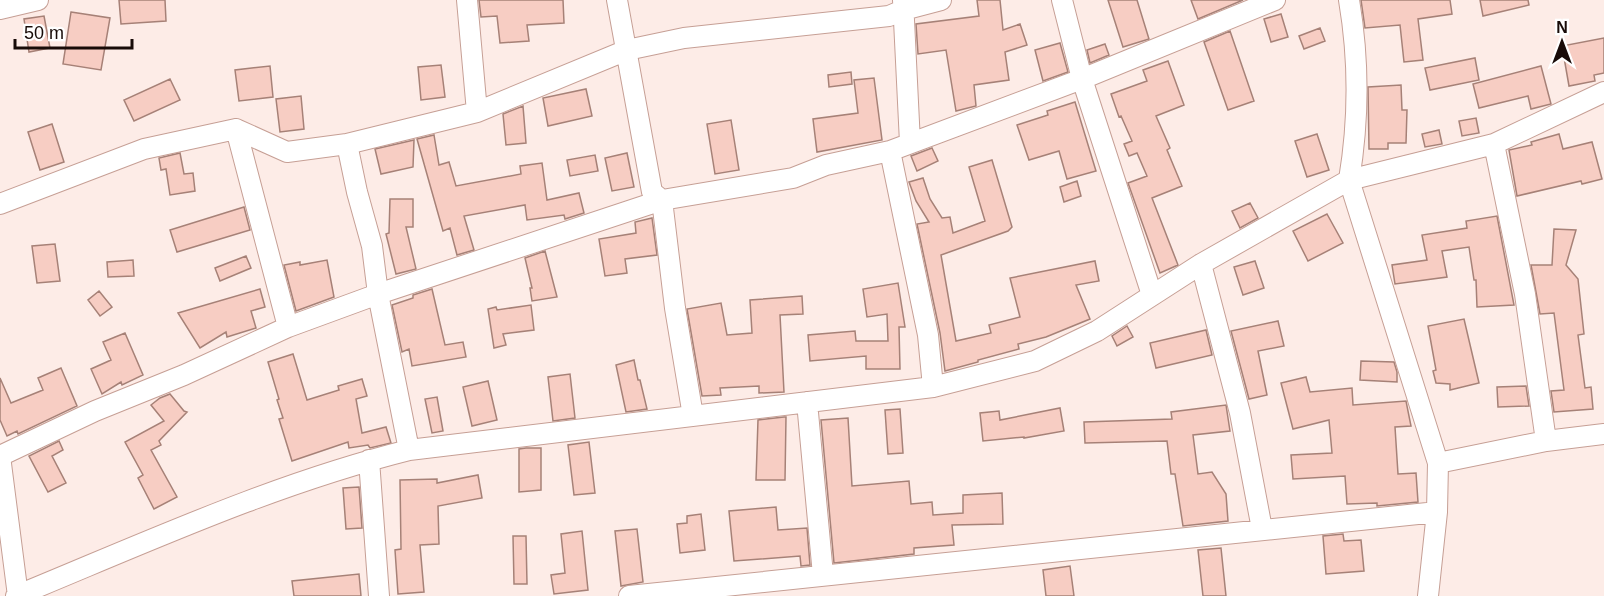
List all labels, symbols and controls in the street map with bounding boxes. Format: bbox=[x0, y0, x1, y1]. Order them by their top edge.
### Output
scale bar bbox=[15, 12, 132, 50]
north arrow bbox=[1532, 12, 1592, 72]
text: N bbox=[1556, 19, 1568, 36]
text: 50 m bbox=[24, 23, 64, 43]

